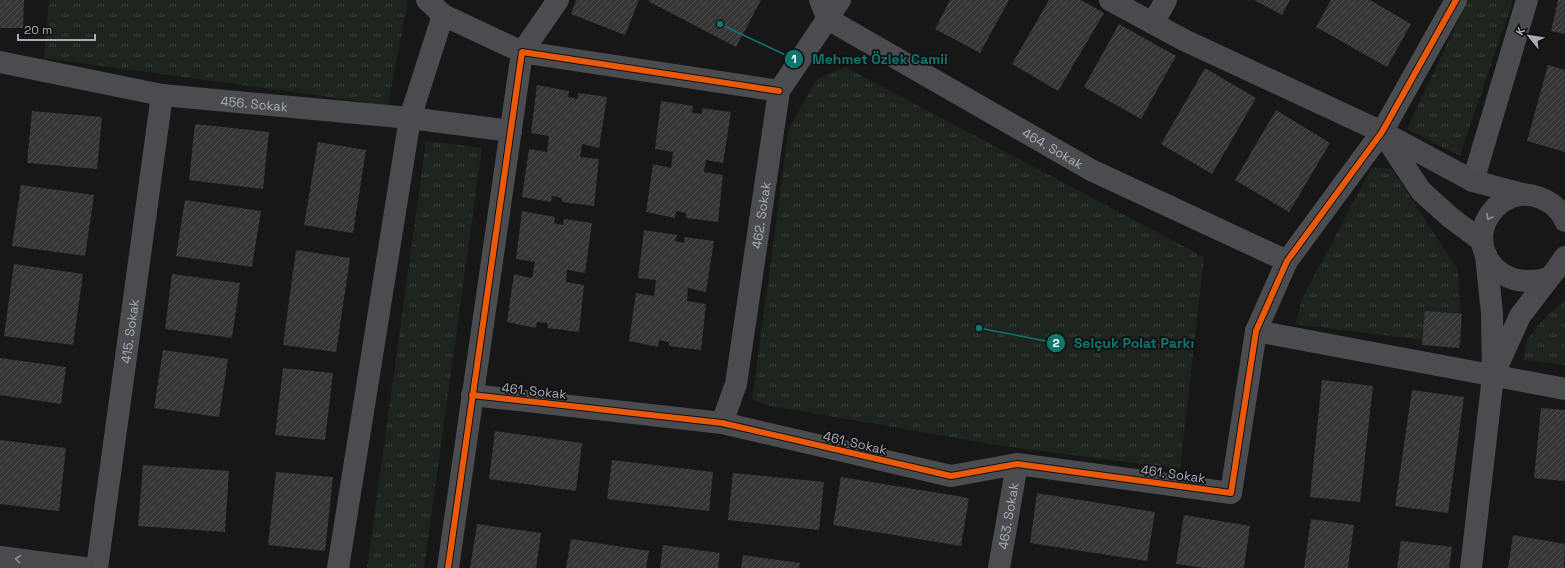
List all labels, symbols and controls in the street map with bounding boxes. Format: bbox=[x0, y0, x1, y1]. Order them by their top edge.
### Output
scale bar bbox=[18, 16, 95, 42]
north arrow bbox=[1509, 16, 1549, 56]
text: 20 m bbox=[24, 22, 52, 38]
text: K bbox=[1513, 24, 1528, 37]
callout: Mehmet Özlek Camii bbox=[784, 46, 956, 72]
text: Mehmet Özlek Camii bbox=[812, 50, 948, 68]
text: 1 bbox=[791, 51, 797, 67]
street label: 456. Sokak bbox=[220, 92, 289, 115]
street label: 464. Sokak bbox=[1019, 124, 1087, 172]
street label: 462. Sokak bbox=[747, 181, 774, 250]
one-way arrow bbox=[1487, 213, 1494, 220]
street label: 415. Sokak bbox=[117, 298, 142, 364]
callout: Selçuk Polat Parkı bbox=[1046, 330, 1202, 356]
text: Selçuk Polat Parkı bbox=[1074, 334, 1194, 352]
text: 2 bbox=[1052, 335, 1060, 351]
street label: 461. Sokak bbox=[501, 379, 567, 403]
street label: 461. Sokak bbox=[821, 427, 889, 459]
street label: 461. Sokak bbox=[1140, 461, 1206, 487]
street label: 463. Sokak bbox=[994, 481, 1022, 551]
one-way arrow bbox=[14, 555, 21, 564]

